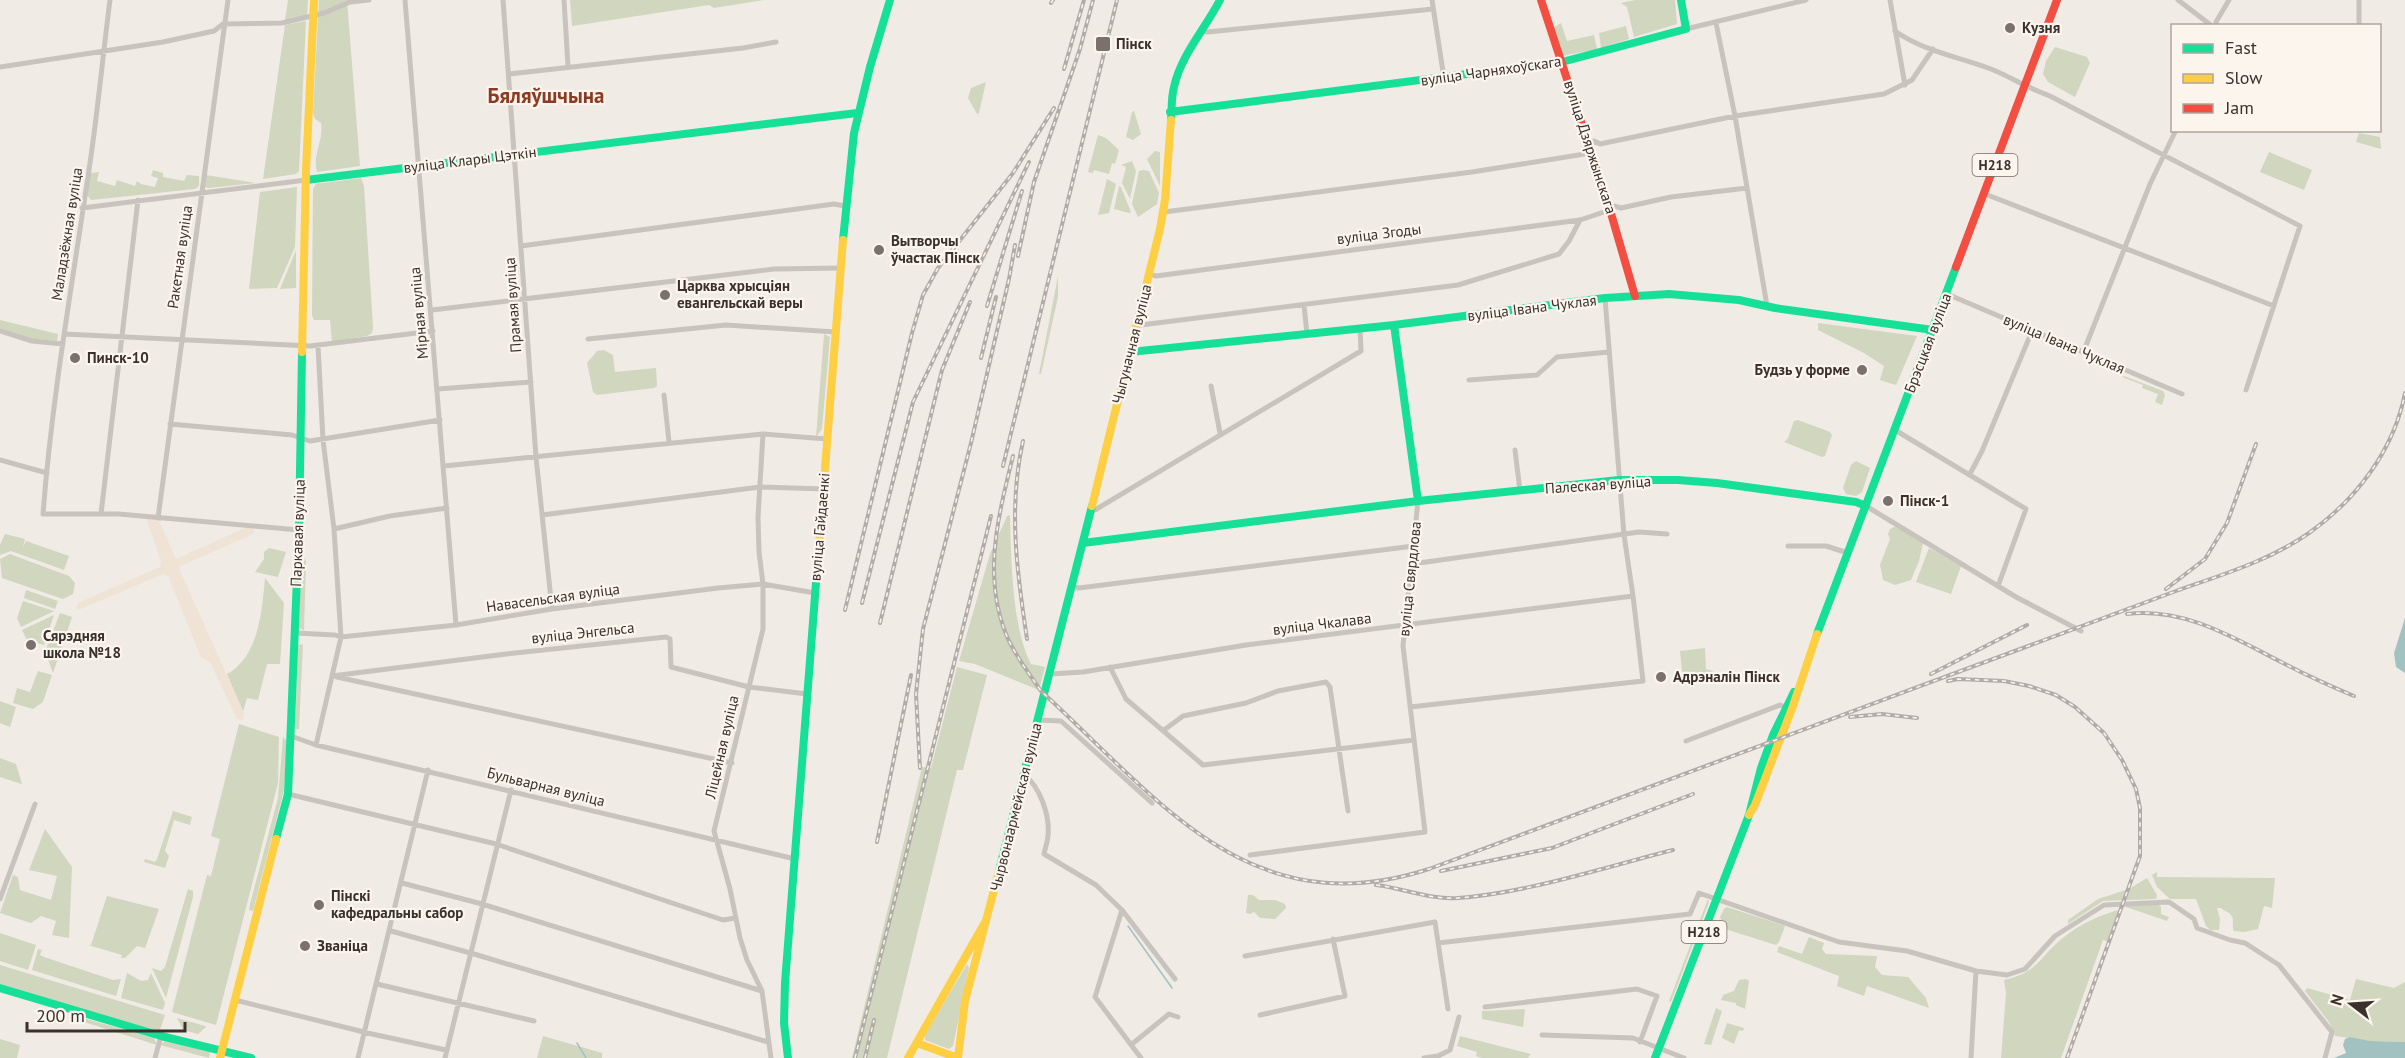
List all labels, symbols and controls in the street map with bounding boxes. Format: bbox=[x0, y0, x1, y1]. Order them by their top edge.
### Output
place label: Кузня bbox=[2022, 18, 2060, 37]
marker: Кузня bbox=[2003, 21, 2017, 35]
legend bbox=[2171, 24, 2381, 132]
place label: Пінск bbox=[1116, 34, 1152, 53]
marker: Пінск bbox=[1094, 35, 1112, 53]
text: Fast bbox=[2225, 36, 2257, 59]
street label: вуліца Чарняхоўскага bbox=[1419, 51, 1562, 90]
text: Slow bbox=[2225, 66, 2263, 89]
street label: вуліца Дзяржынскага bbox=[1560, 78, 1621, 216]
district label: Бяляўшчына bbox=[488, 82, 604, 109]
text: Jam bbox=[2224, 96, 2254, 119]
street label: вуліца Клары Цэткін bbox=[402, 142, 538, 177]
road number: Н218 bbox=[1972, 154, 2018, 176]
street label: Маладзёжная вуліца bbox=[47, 166, 86, 302]
street label: Ракетная вуліца bbox=[163, 204, 196, 310]
street label: вуліца Згоды bbox=[1336, 219, 1422, 248]
place label: Вытворчы ўчастак Пінск bbox=[890, 231, 981, 267]
marker: Вытворчы ўчастак Пінск bbox=[872, 243, 886, 257]
street label: Прамая вуліца bbox=[500, 257, 525, 353]
street label: Мірная вуліца bbox=[405, 266, 432, 360]
place label: Царква хрысціян евангельскай веры bbox=[677, 276, 803, 312]
street label: Чыгуначная вуліца bbox=[1107, 282, 1156, 406]
marker: Царква хрысціян евангельскай веры bbox=[658, 288, 672, 302]
street label: вуліца Івана Чуклая bbox=[1466, 290, 1598, 325]
street label: Брэсцкая вуліца bbox=[1900, 290, 1955, 396]
street label: вуліца Івана Чуклая bbox=[2001, 309, 2128, 378]
place label: Пинск-10 bbox=[87, 348, 149, 367]
marker: Пинск-10 bbox=[68, 351, 82, 365]
place label: Будзь у форме bbox=[1755, 360, 1850, 379]
marker: Будзь у форме bbox=[1855, 363, 1869, 377]
street label: Палеская вуліца bbox=[1544, 471, 1652, 498]
street label: вуліца Гайдаенкі bbox=[805, 472, 834, 582]
street label: Паркавая вуліца bbox=[286, 479, 309, 587]
place label: Пінск-1 bbox=[1900, 491, 1949, 510]
marker: Пінск-1 bbox=[1881, 494, 1895, 508]
street label: вуліца Свярдлова bbox=[1394, 520, 1425, 638]
street label: Навасельская вуліца bbox=[485, 579, 621, 616]
street label: вуліца Чкалава bbox=[1272, 608, 1372, 639]
street label: вуліца Энгельса bbox=[531, 618, 635, 647]
place label: Сярэдняя школа №18 bbox=[43, 626, 121, 662]
marker: Сярэдняя школа №18 bbox=[24, 638, 38, 652]
place label: Адрэналін Пінск bbox=[1673, 667, 1780, 686]
marker: Адрэналін Пінск bbox=[1654, 670, 1668, 684]
street label: Ліцейная вуліца bbox=[700, 693, 743, 801]
street label: Чырвонаармейская вуліца bbox=[985, 721, 1046, 893]
street label: Бульварная вуліца bbox=[485, 763, 607, 810]
place label: Пінскі кафедральны сабор bbox=[331, 886, 463, 922]
marker: Пінскі кафедральны сабор bbox=[312, 898, 326, 912]
road number: Н218 bbox=[1682, 921, 1726, 943]
place label: Званіца bbox=[317, 936, 368, 955]
marker: Званіца bbox=[298, 939, 312, 953]
north arrow bbox=[2321, 974, 2381, 1034]
text: N bbox=[2326, 992, 2348, 1008]
scale bar bbox=[27, 995, 184, 1033]
text: 200 m bbox=[36, 1004, 85, 1027]

